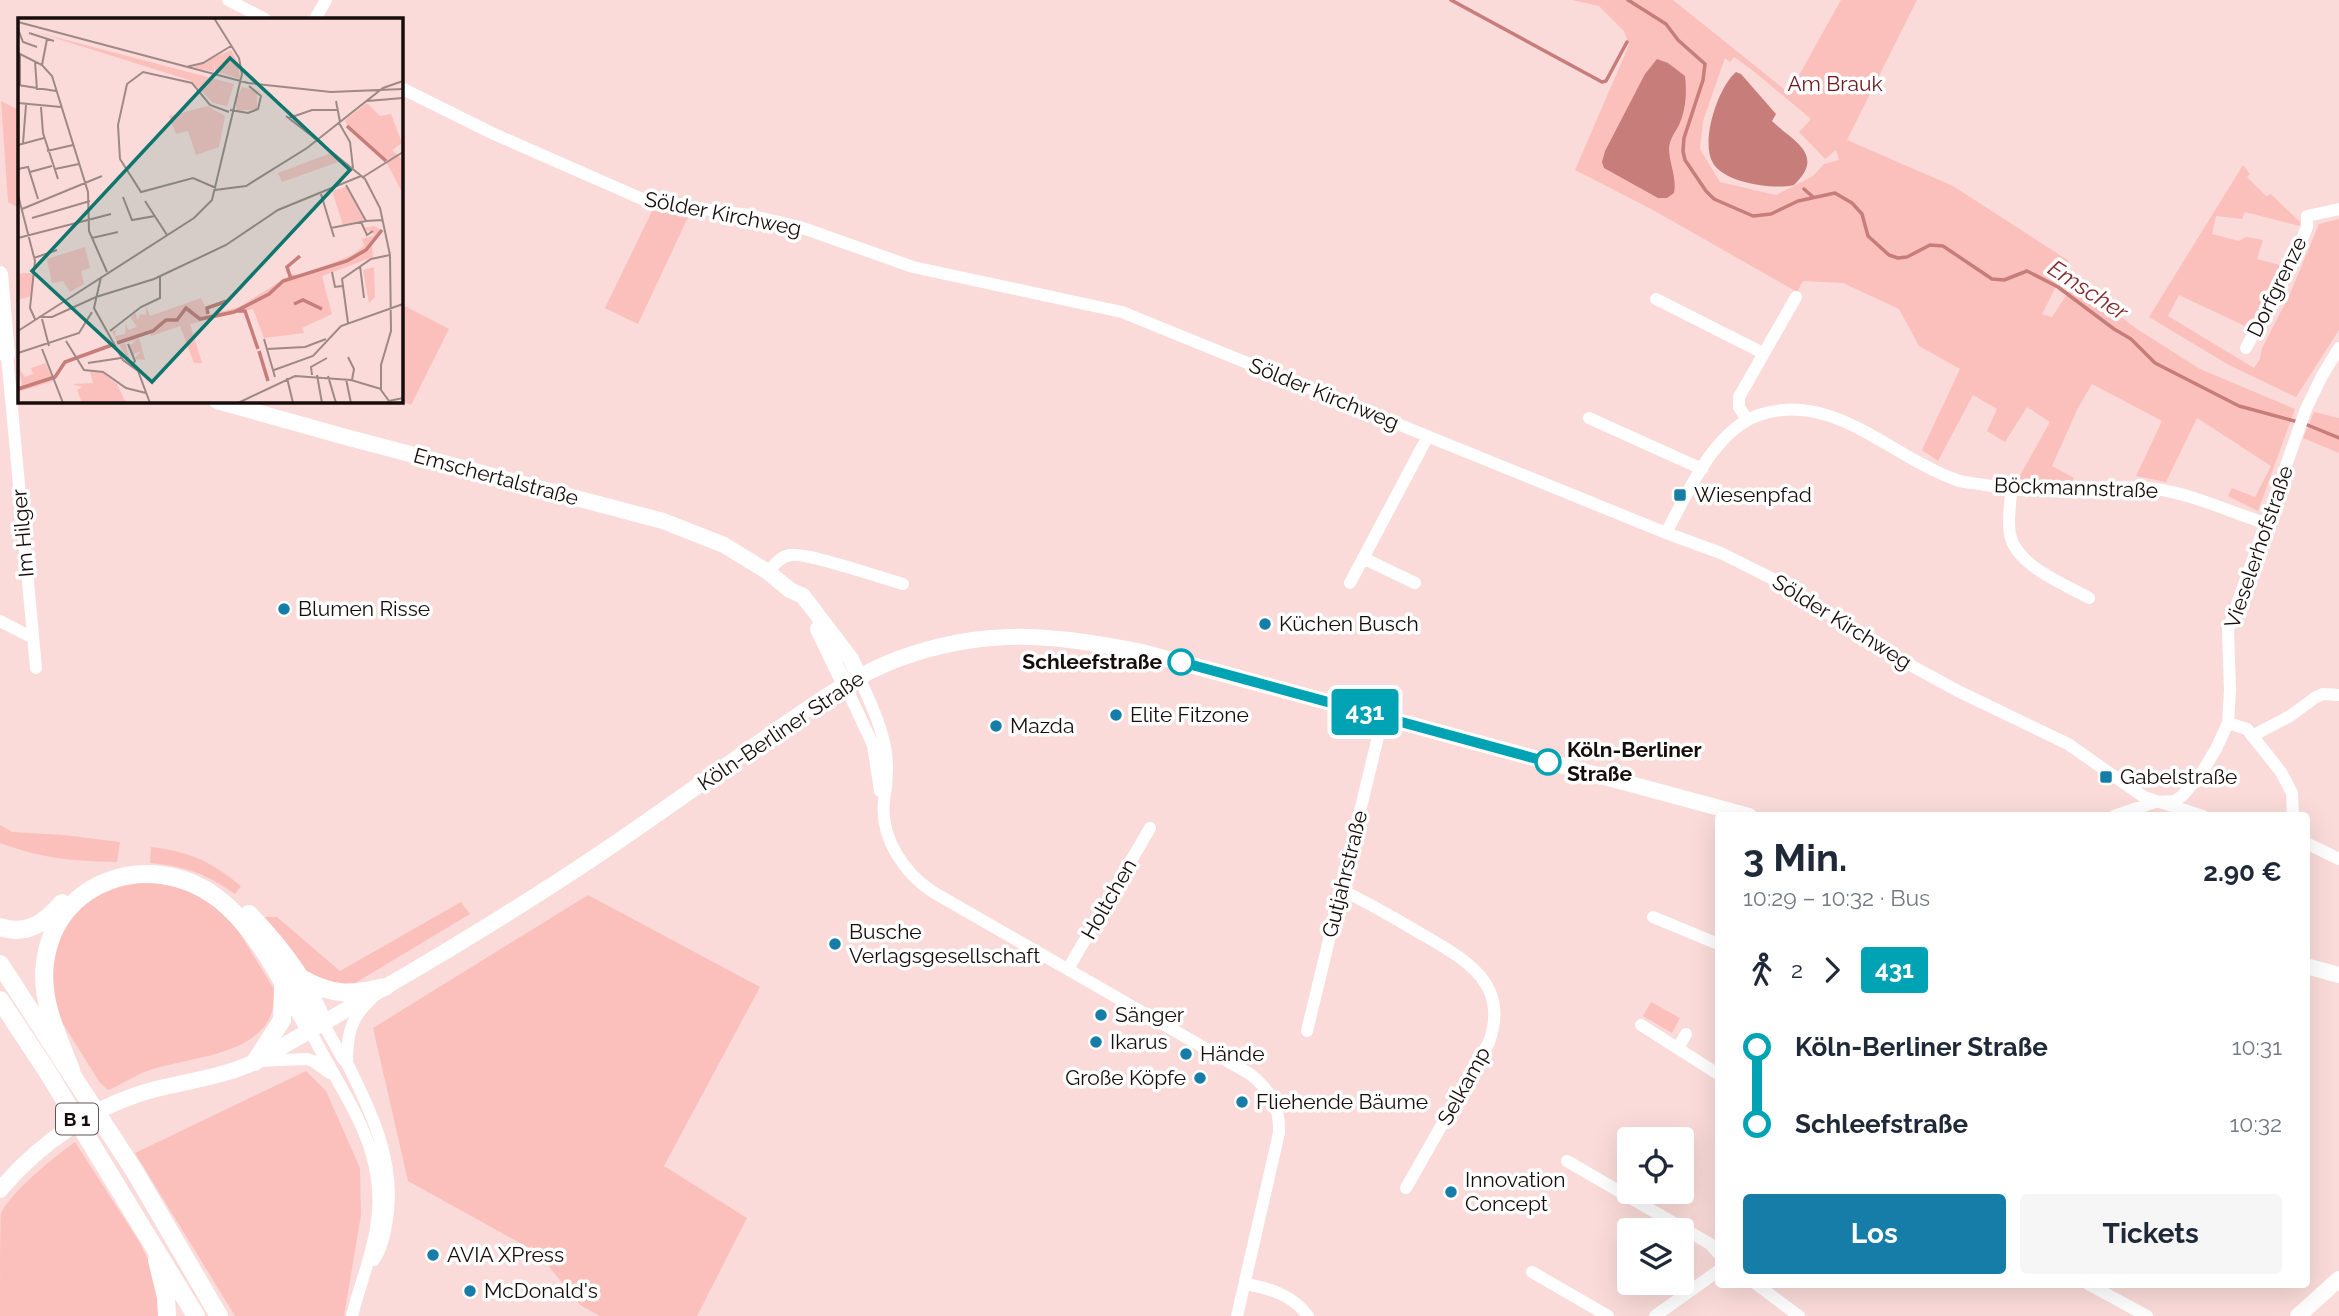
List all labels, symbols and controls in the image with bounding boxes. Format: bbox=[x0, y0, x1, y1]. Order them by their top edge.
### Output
inset map bbox=[18, 18, 402, 402]
park label: Am Brauk bbox=[1787, 71, 1883, 96]
street label: Sölder Kirchweg bbox=[643, 186, 804, 241]
street label: Dorfgrenze bbox=[2242, 233, 2312, 341]
water label: Emscher bbox=[2043, 254, 2134, 326]
street label: Sölder Kirchweg bbox=[1246, 352, 1403, 435]
street label: Emschertalstraße bbox=[411, 442, 581, 511]
street label: Vieselerhofstraße bbox=[2219, 462, 2298, 631]
street label: Böckmannstraße bbox=[1994, 472, 2159, 503]
place label: Wiesenpfad bbox=[1694, 482, 1812, 507]
street label: Im Hilger bbox=[6, 487, 39, 578]
marker: Wiesenpfad bbox=[1672, 487, 1688, 503]
street label: Sölder Kirchweg bbox=[1768, 569, 1916, 674]
place label: Blumen Risse bbox=[298, 596, 430, 621]
marker: Blumen Risse bbox=[276, 601, 292, 617]
place label: Küchen Busch bbox=[1279, 611, 1419, 636]
marker: Küchen Busch bbox=[1257, 616, 1273, 632]
place label: Schleefstraße bbox=[1022, 649, 1162, 674]
marker: Schleefstraße bbox=[1168, 649, 1194, 675]
street label: Köln-Berliner Straße bbox=[693, 666, 869, 796]
line badge: 431 bbox=[1325, 689, 1405, 735]
text: 431 bbox=[1346, 697, 1384, 726]
place label: Elite Fitzone bbox=[1130, 702, 1249, 727]
marker: Elite Fitzone bbox=[1108, 707, 1124, 723]
place label: Mazda bbox=[1010, 713, 1074, 738]
marker: Mazda bbox=[988, 718, 1004, 734]
place label: Köln-Berliner Straße bbox=[1567, 737, 1702, 786]
marker: Köln-Berliner Straße bbox=[1535, 749, 1561, 775]
place label: Gabelstraße bbox=[2120, 764, 2237, 789]
marker: Gabelstraße bbox=[2098, 769, 2114, 785]
street label: Gutjahrstraße bbox=[1317, 808, 1372, 940]
text: 3 Min. bbox=[1743, 835, 1847, 880]
street label: Holtchen bbox=[1076, 854, 1142, 943]
text: 2.90 € bbox=[2203, 857, 2282, 887]
text: 10:29 – 10:32 · Bus bbox=[1743, 884, 1930, 911]
place label: Busche Verlagsgesellschaft bbox=[849, 919, 1040, 968]
marker: Busche Verlagsgesellschaft bbox=[827, 936, 843, 952]
icon: walk bbox=[1743, 951, 1781, 989]
icon: forward bbox=[1813, 951, 1851, 989]
text: 431 bbox=[1875, 955, 1914, 984]
text: 2 bbox=[1791, 956, 1803, 983]
place label: Sänger bbox=[1115, 1002, 1185, 1027]
marker: Sänger bbox=[1093, 1007, 1109, 1023]
place label: Ikarus bbox=[1110, 1029, 1168, 1054]
text: Köln-Berliner Straße bbox=[1795, 1032, 2048, 1062]
text: 10:31 bbox=[2232, 1033, 2282, 1060]
marker: Ikarus bbox=[1088, 1034, 1104, 1050]
place label: Hände bbox=[1200, 1041, 1264, 1066]
street label: Selkamp bbox=[1432, 1042, 1495, 1129]
marker: Hände bbox=[1178, 1046, 1194, 1062]
place label: Große Köpfe bbox=[1065, 1065, 1186, 1090]
marker: Große Köpfe bbox=[1192, 1070, 1208, 1086]
place label: Fliehende Bäume bbox=[1256, 1089, 1428, 1114]
marker: Fliehende Bäume bbox=[1234, 1094, 1250, 1110]
road number: B 1 bbox=[56, 1104, 98, 1134]
text: Schleefstraße bbox=[1795, 1109, 1968, 1139]
text: 10:32 bbox=[2229, 1110, 2282, 1137]
map controls bbox=[1617, 1127, 1694, 1295]
button: locate bbox=[1617, 1127, 1694, 1204]
place label: Innovation Concept bbox=[1465, 1167, 1565, 1216]
marker: Innovation Concept bbox=[1443, 1184, 1459, 1200]
button: Los bbox=[1743, 1194, 2006, 1274]
button: Tickets bbox=[2020, 1194, 2282, 1274]
button: layers bbox=[1617, 1218, 1694, 1295]
place label: AVIA XPress bbox=[447, 1242, 564, 1267]
marker: AVIA XPress bbox=[425, 1247, 441, 1263]
place label: McDonald's bbox=[484, 1278, 598, 1303]
marker: McDonald's bbox=[462, 1283, 478, 1299]

